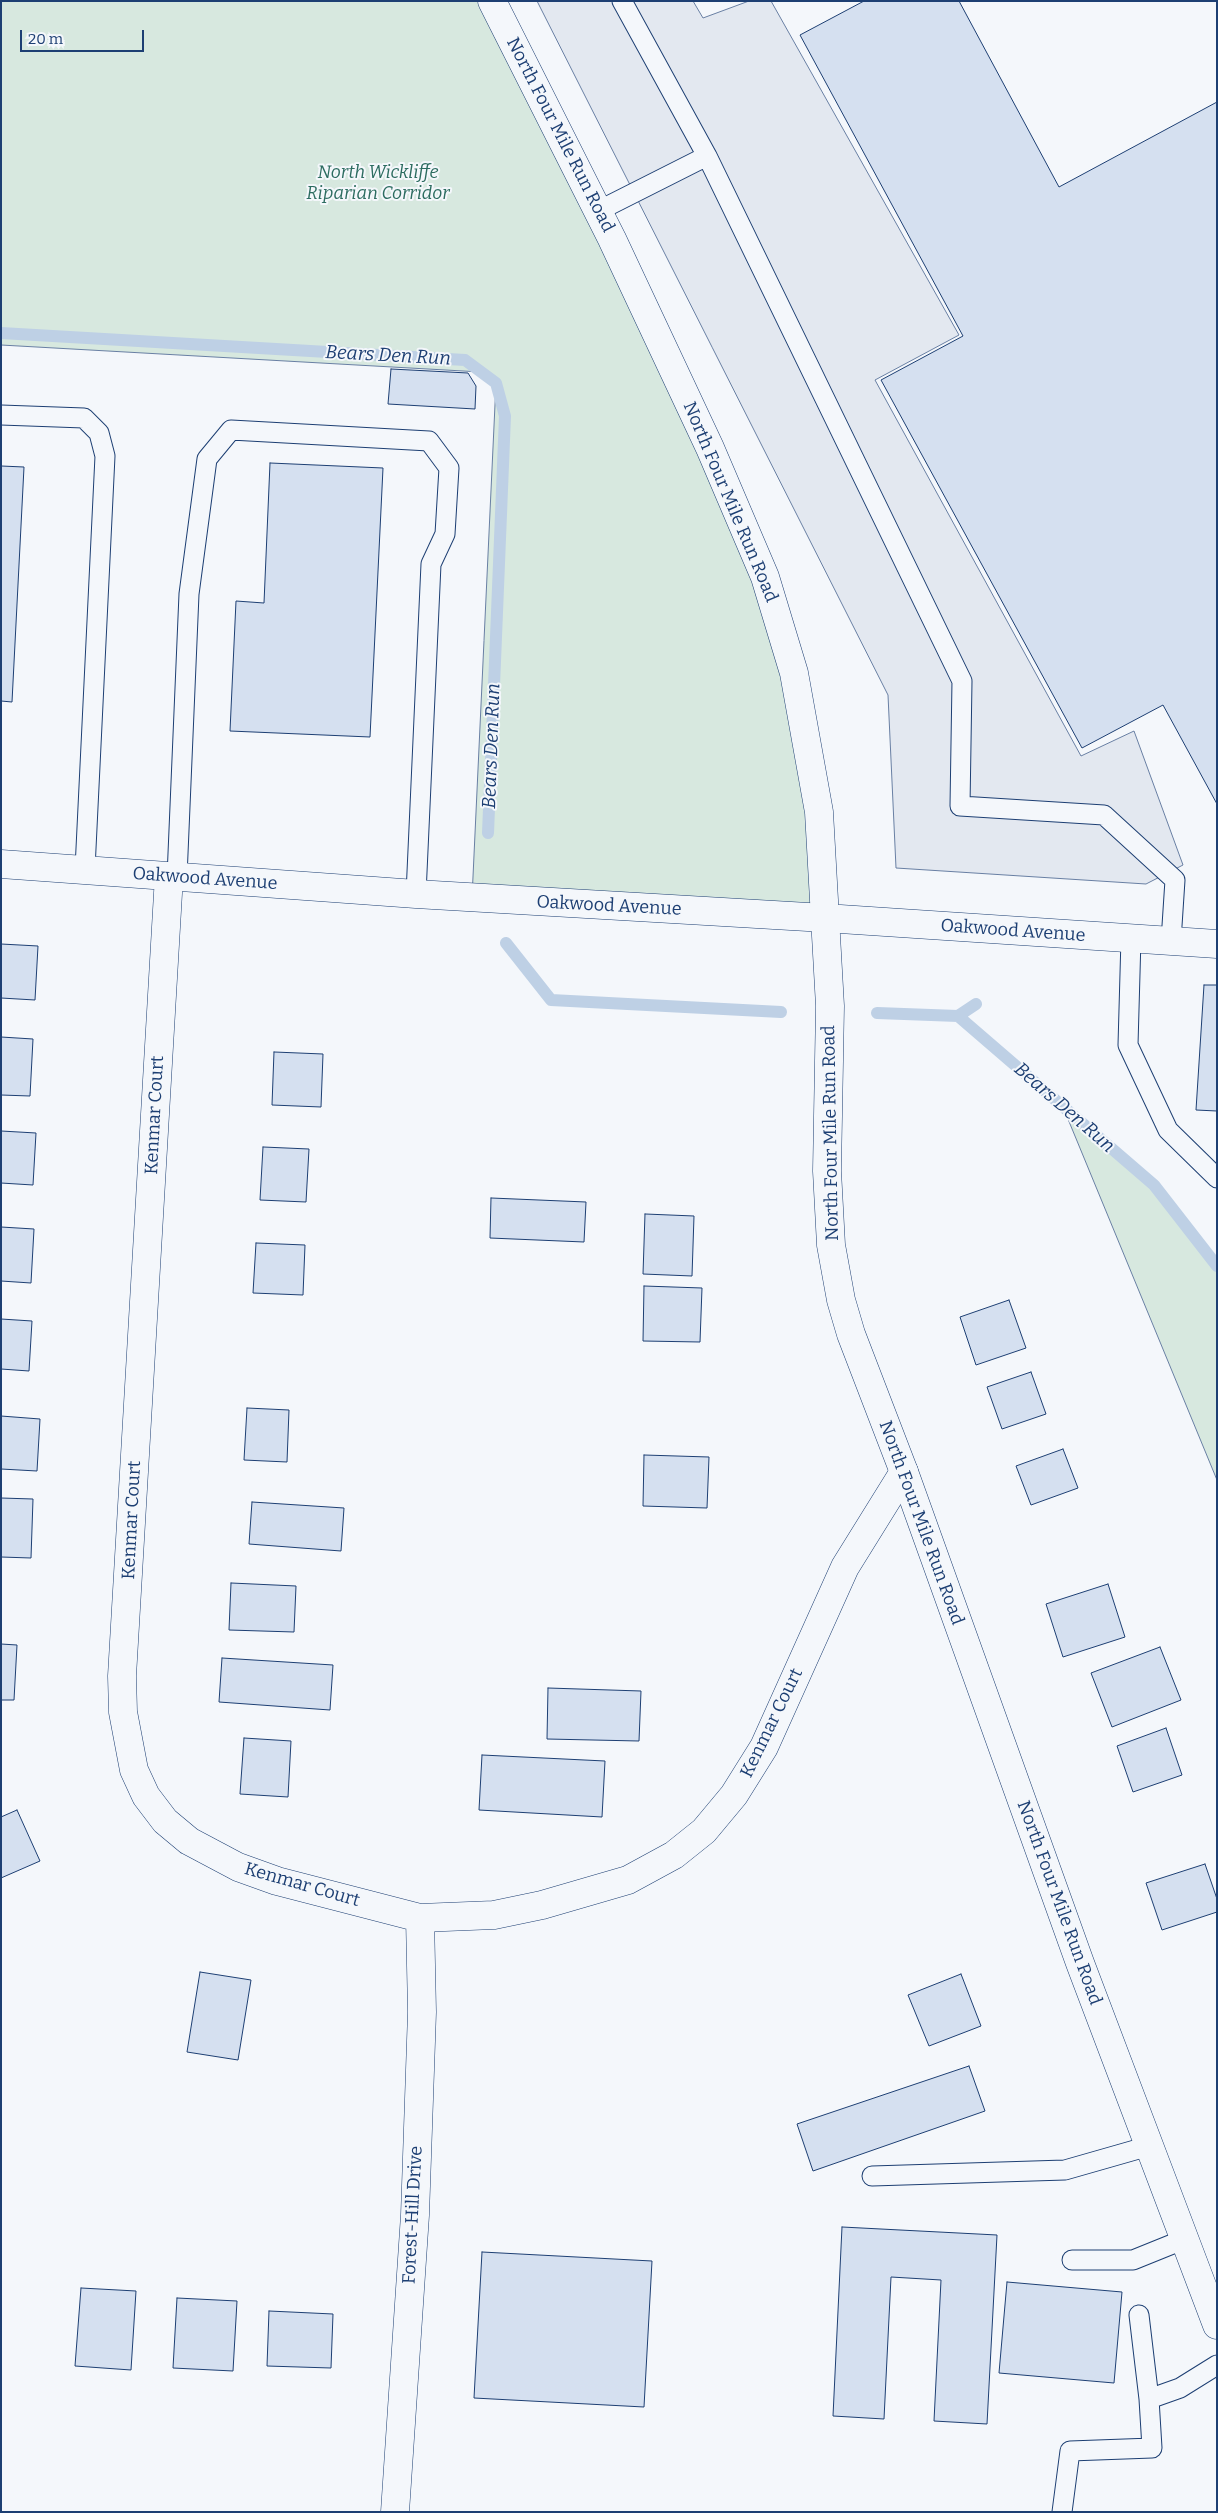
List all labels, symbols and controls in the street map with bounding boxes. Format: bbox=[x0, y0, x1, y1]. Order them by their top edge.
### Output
scale bar bbox=[22, 20, 146, 52]
text: 20 m bbox=[28, 30, 63, 48]
street label: North Four Mile Run Road bbox=[501, 34, 619, 236]
park label: North Wickliffe Riparian Corridor bbox=[306, 162, 450, 204]
water label: Bears Den Run bbox=[325, 341, 451, 371]
street label: North Four Mile Run Road bbox=[678, 398, 782, 606]
water label: Bears Den Run bbox=[478, 683, 506, 809]
street label: Oakwood Avenue bbox=[132, 863, 278, 895]
street label: Oakwood Avenue bbox=[536, 891, 682, 921]
street label: Oakwood Avenue bbox=[940, 915, 1086, 947]
street label: North Four Mile Run Road bbox=[818, 1025, 844, 1241]
street label: Kenmar Court bbox=[141, 1055, 169, 1175]
water label: Bears Den Run bbox=[1009, 1058, 1119, 1158]
street label: North Four Mile Run Road bbox=[874, 1418, 968, 1628]
street label: Kenmar Court bbox=[118, 1460, 146, 1580]
street label: Kenmar Court bbox=[736, 1665, 808, 1781]
street label: North Four Mile Run Road bbox=[1012, 1798, 1106, 2008]
street label: Kenmar Court bbox=[242, 1858, 362, 1912]
street label: Forest-Hill Drive bbox=[399, 2145, 427, 2285]

